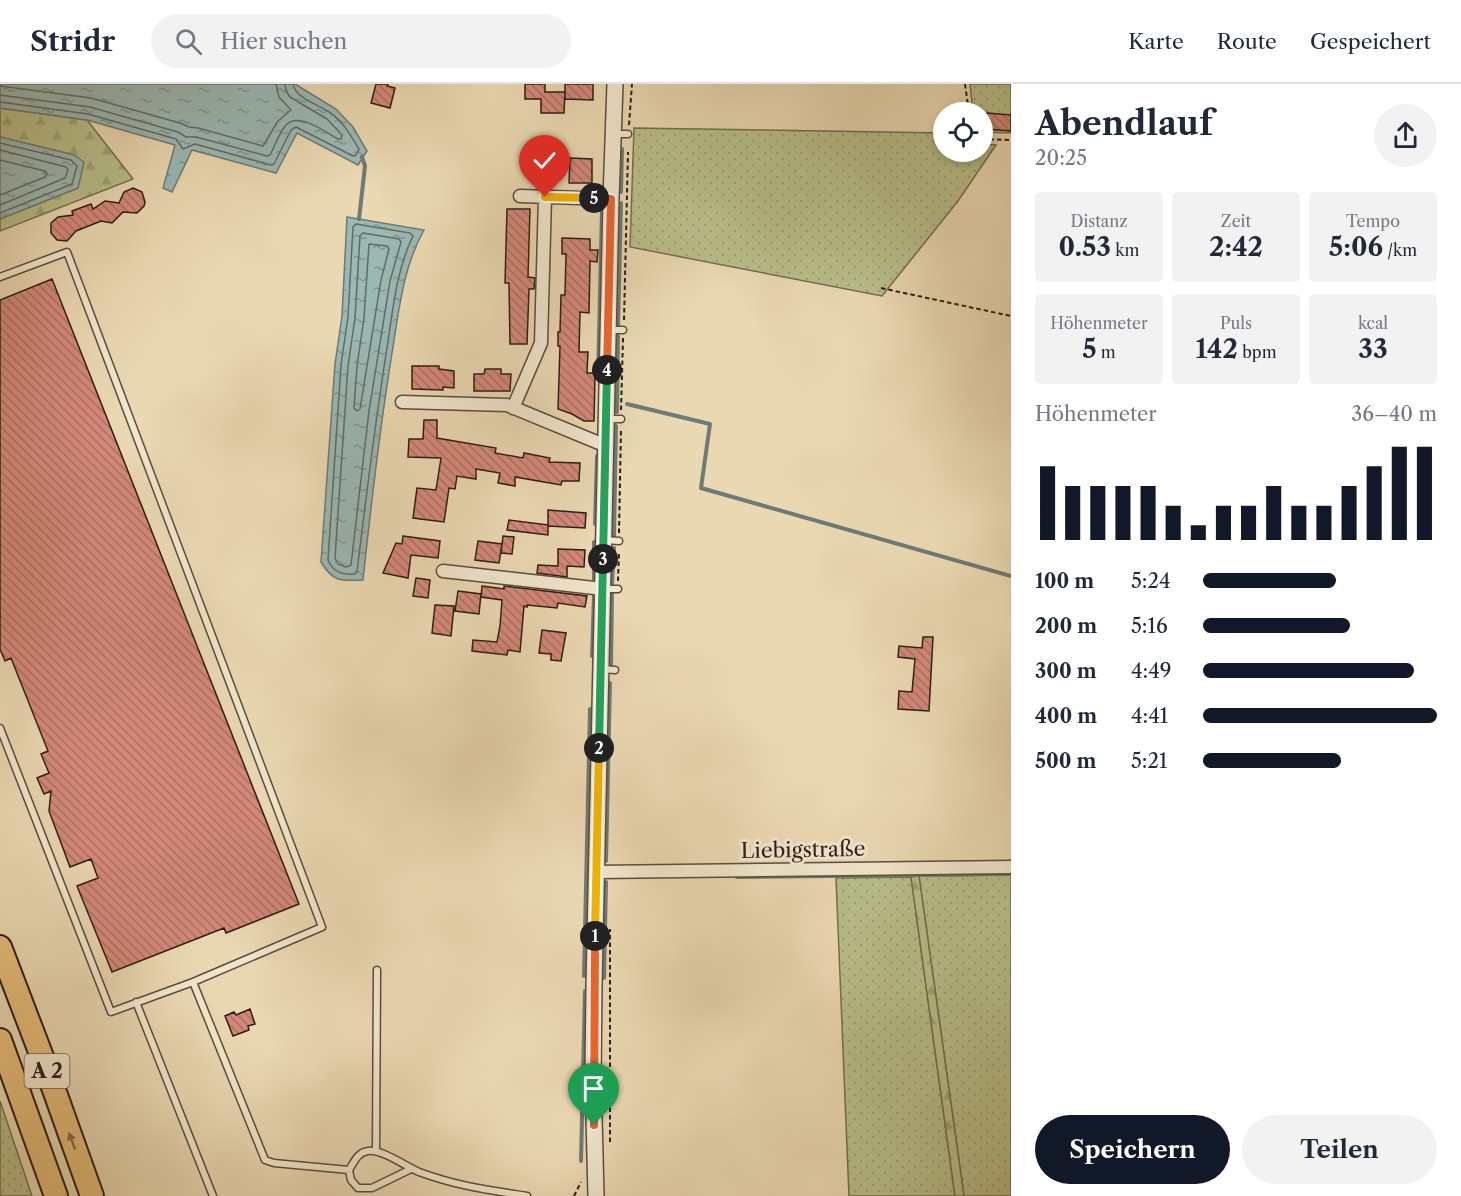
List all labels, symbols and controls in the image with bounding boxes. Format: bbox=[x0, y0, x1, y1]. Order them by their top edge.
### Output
search box bbox=[151, 14, 571, 68]
text: Stridr bbox=[30, 24, 115, 58]
icon: search bbox=[172, 25, 205, 58]
text: Hier suchen bbox=[220, 28, 347, 55]
text: Karte bbox=[1128, 29, 1184, 54]
text: Route bbox=[1217, 29, 1277, 54]
text: Gespeichert bbox=[1310, 29, 1431, 54]
map controls bbox=[933, 102, 993, 162]
button: locate bbox=[933, 102, 993, 162]
text: Abendlauf bbox=[1035, 103, 1213, 144]
button: share bbox=[1374, 104, 1437, 167]
pin bbox=[519, 135, 570, 197]
icon: check bbox=[528, 144, 561, 177]
text: 20:25 bbox=[1035, 146, 1087, 170]
pin: 5 bbox=[579, 183, 609, 213]
text: 5 bbox=[590, 188, 598, 208]
text: Distanz bbox=[1070, 211, 1128, 231]
text: Zeit bbox=[1221, 211, 1251, 231]
text: Tempo bbox=[1346, 211, 1400, 231]
text: 0.53 bbox=[1059, 231, 1111, 263]
text: 2:42 bbox=[1209, 231, 1263, 263]
text: 5:06 bbox=[1329, 231, 1383, 263]
text: km bbox=[1111, 240, 1139, 260]
text: /km bbox=[1383, 240, 1417, 260]
text: Höhenmeter bbox=[1050, 313, 1148, 333]
text: Puls bbox=[1220, 313, 1252, 333]
text: kcal bbox=[1358, 313, 1388, 333]
text: 5 bbox=[1082, 333, 1097, 365]
text: 142 bbox=[1195, 333, 1238, 365]
text: 33 bbox=[1358, 333, 1388, 365]
text: m bbox=[1097, 342, 1116, 362]
text: bpm bbox=[1238, 342, 1277, 362]
pin: 4 bbox=[592, 355, 622, 385]
text: 4 bbox=[602, 360, 612, 380]
text: Höhenmeter bbox=[1035, 402, 1157, 426]
text: 36–40 m bbox=[1351, 402, 1437, 426]
pin: 3 bbox=[588, 544, 618, 574]
text: 3 bbox=[598, 549, 608, 569]
text: 100 m bbox=[1035, 569, 1094, 593]
text: 5:24 bbox=[1131, 569, 1171, 593]
text: 200 m bbox=[1035, 614, 1097, 638]
text: 5:16 bbox=[1131, 614, 1168, 638]
text: 300 m bbox=[1035, 659, 1097, 683]
text: 4:49 bbox=[1131, 659, 1171, 683]
text: 400 m bbox=[1035, 704, 1097, 728]
text: 4:41 bbox=[1131, 704, 1168, 728]
pin: 2 bbox=[584, 733, 614, 763]
text: 2 bbox=[594, 738, 604, 758]
text: 500 m bbox=[1035, 749, 1096, 773]
text: 5:21 bbox=[1131, 749, 1167, 773]
street label: Liebigstraße bbox=[740, 836, 866, 863]
pin: 1 bbox=[580, 921, 610, 951]
text: 1 bbox=[591, 926, 599, 946]
road number: A 2 bbox=[24, 1054, 70, 1088]
pin bbox=[568, 1063, 619, 1125]
icon: arrive bbox=[577, 1072, 610, 1105]
button: Speichern bbox=[1035, 1115, 1230, 1184]
button: Teilen bbox=[1242, 1115, 1437, 1184]
one-way arrow bbox=[67, 1132, 77, 1150]

